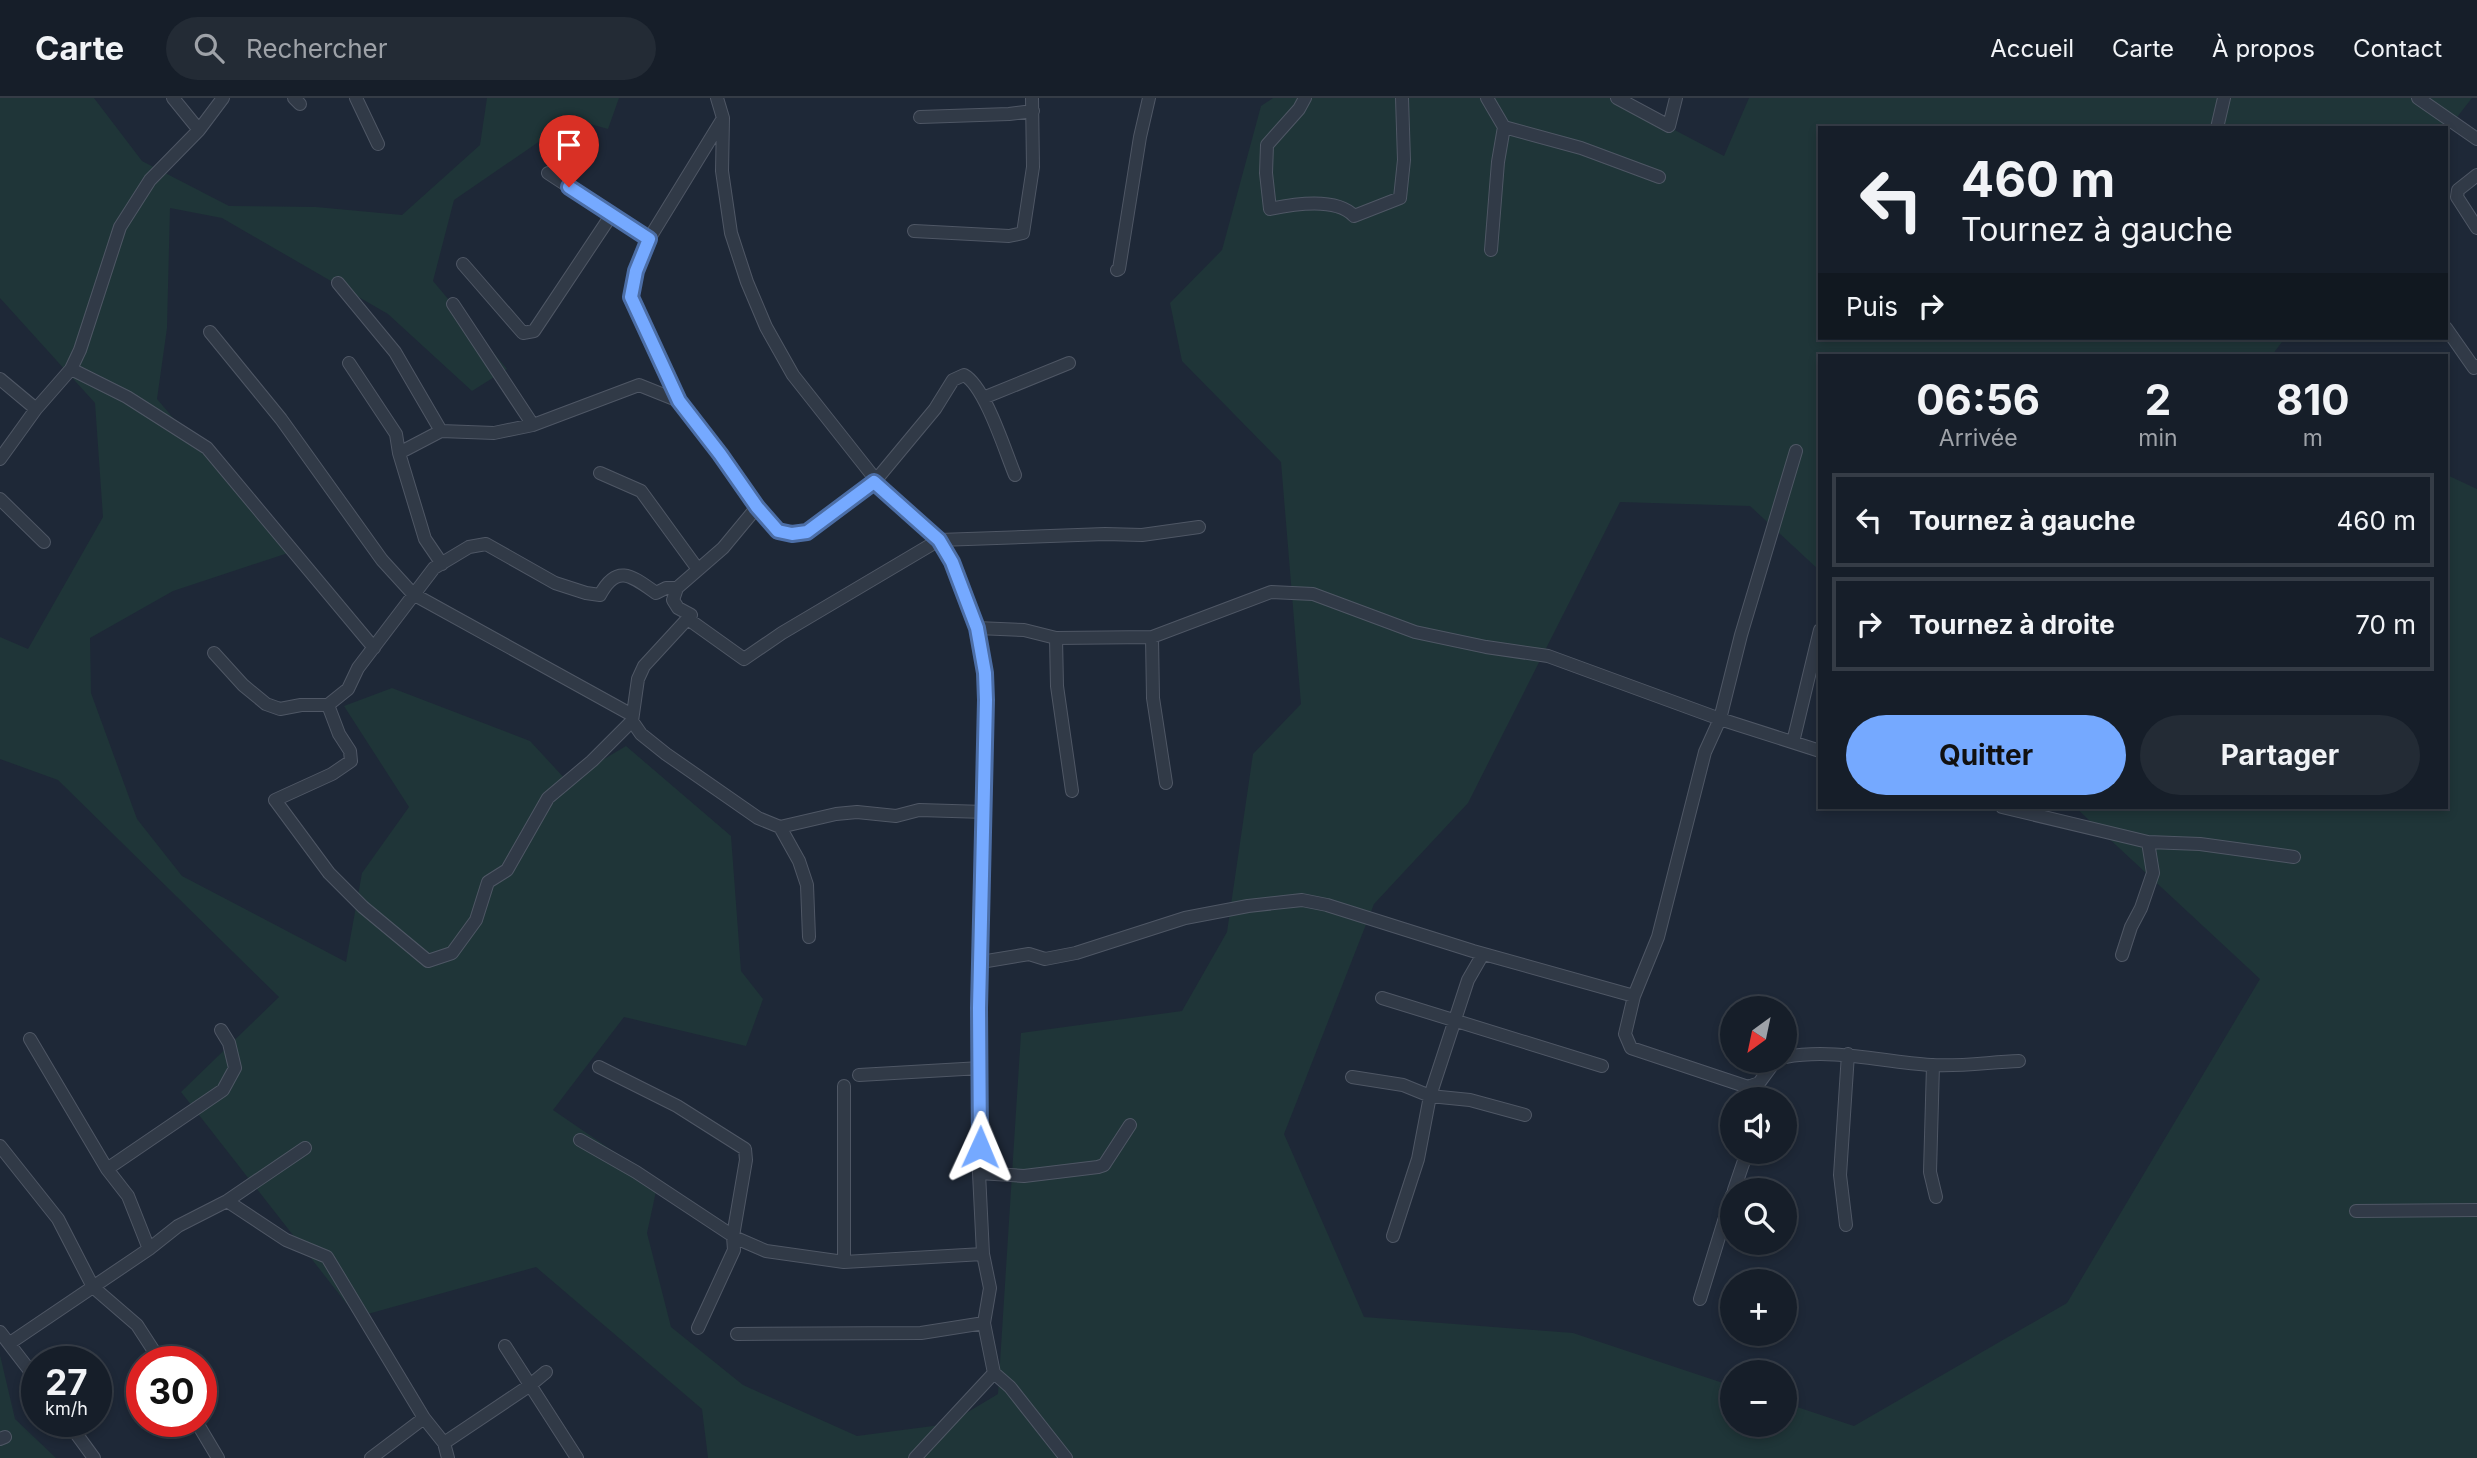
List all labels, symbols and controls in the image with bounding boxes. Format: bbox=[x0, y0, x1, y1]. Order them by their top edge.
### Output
search box bbox=[166, 17, 656, 80]
text: Carte bbox=[35, 28, 124, 68]
icon: search bbox=[190, 29, 228, 67]
text: Rechercher bbox=[246, 33, 388, 64]
text: Accueil bbox=[1990, 34, 2074, 63]
text: Carte bbox=[2112, 34, 2174, 63]
text: À propos bbox=[2212, 34, 2315, 63]
text: Contact bbox=[2353, 34, 2442, 63]
pin bbox=[539, 115, 599, 187]
icon: arrive bbox=[550, 126, 588, 164]
text: 460 m bbox=[1961, 150, 2115, 209]
icon: left bbox=[1846, 154, 1937, 245]
text: Tournez à gauche bbox=[1961, 210, 2233, 249]
icon: right bbox=[1912, 287, 1950, 325]
text: Puis bbox=[1846, 291, 1898, 322]
text: 06:56 bbox=[1916, 374, 2040, 425]
text: 2 bbox=[2145, 374, 2171, 425]
text: 810 bbox=[2276, 374, 2350, 425]
text: Arrivée bbox=[1939, 424, 2018, 452]
text: min bbox=[2138, 424, 2178, 452]
text: m bbox=[2303, 424, 2323, 452]
icon: left bbox=[1850, 501, 1888, 539]
text: Tournez à gauche bbox=[1909, 505, 2135, 536]
text: 460 m bbox=[2337, 505, 2416, 536]
icon: right bbox=[1850, 605, 1888, 643]
text: Tournez à droite bbox=[1909, 609, 2115, 640]
text: 70 m bbox=[2355, 609, 2416, 640]
button: Quitter bbox=[1846, 715, 2126, 795]
button: Partager bbox=[2140, 715, 2420, 795]
north arrow bbox=[1720, 996, 1797, 1073]
map controls bbox=[1720, 996, 1797, 1437]
button: sound bbox=[1720, 1087, 1797, 1164]
position arrow bbox=[943, 1110, 1017, 1184]
button: search bbox=[1720, 1178, 1797, 1255]
button: + bbox=[1720, 1269, 1797, 1346]
speed limit sign: 30 bbox=[126, 1346, 217, 1437]
button: − bbox=[1720, 1360, 1797, 1437]
text: 27 bbox=[45, 1361, 88, 1403]
text: km/h bbox=[45, 1398, 88, 1419]

